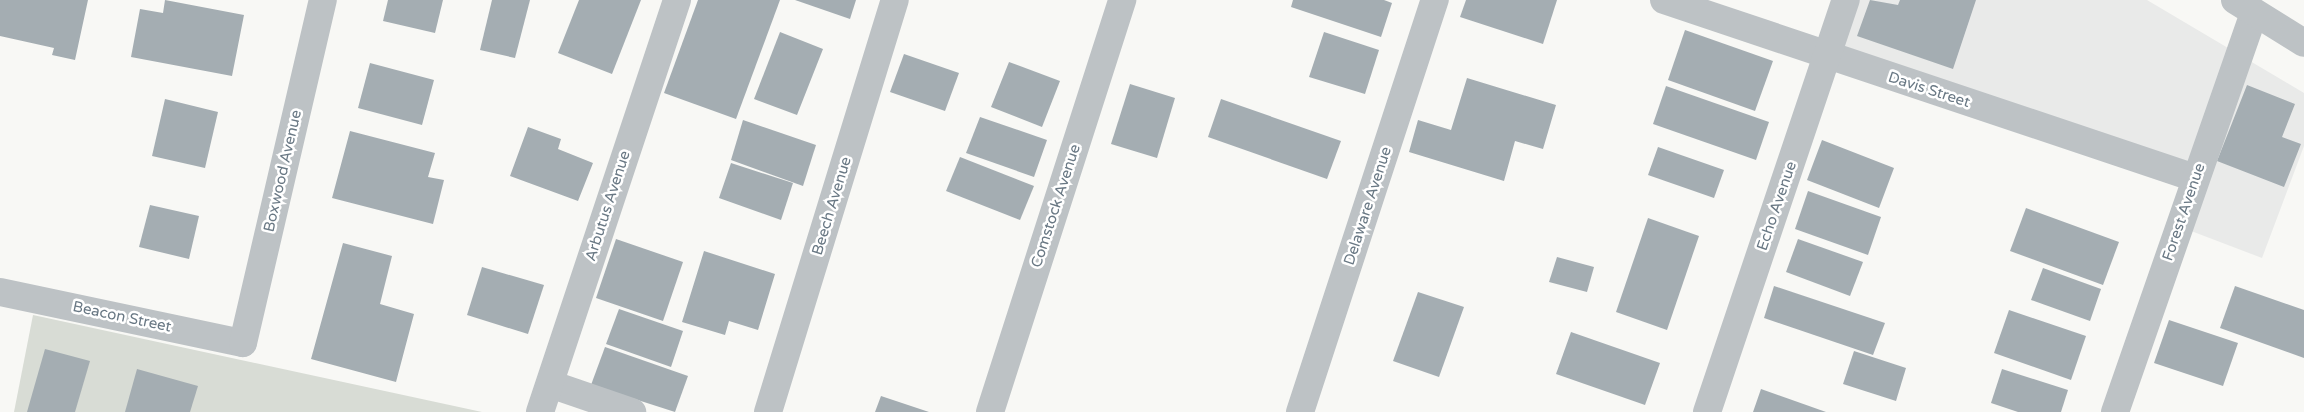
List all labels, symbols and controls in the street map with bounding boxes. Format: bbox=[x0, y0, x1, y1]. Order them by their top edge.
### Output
street label: Davis Street bbox=[1886, 68, 1972, 112]
street label: Boxwood Avenue bbox=[260, 108, 306, 234]
street label: Comstock Avenue bbox=[1028, 142, 1084, 270]
street label: Delaware Avenue bbox=[1340, 145, 1396, 267]
street label: Arbutus Avenue bbox=[582, 148, 634, 264]
street label: Beech Avenue bbox=[808, 155, 856, 257]
street label: Echo Avenue bbox=[1753, 159, 1801, 253]
street label: Forest Avenue bbox=[2159, 161, 2209, 263]
street label: Beacon Street bbox=[71, 298, 173, 336]

